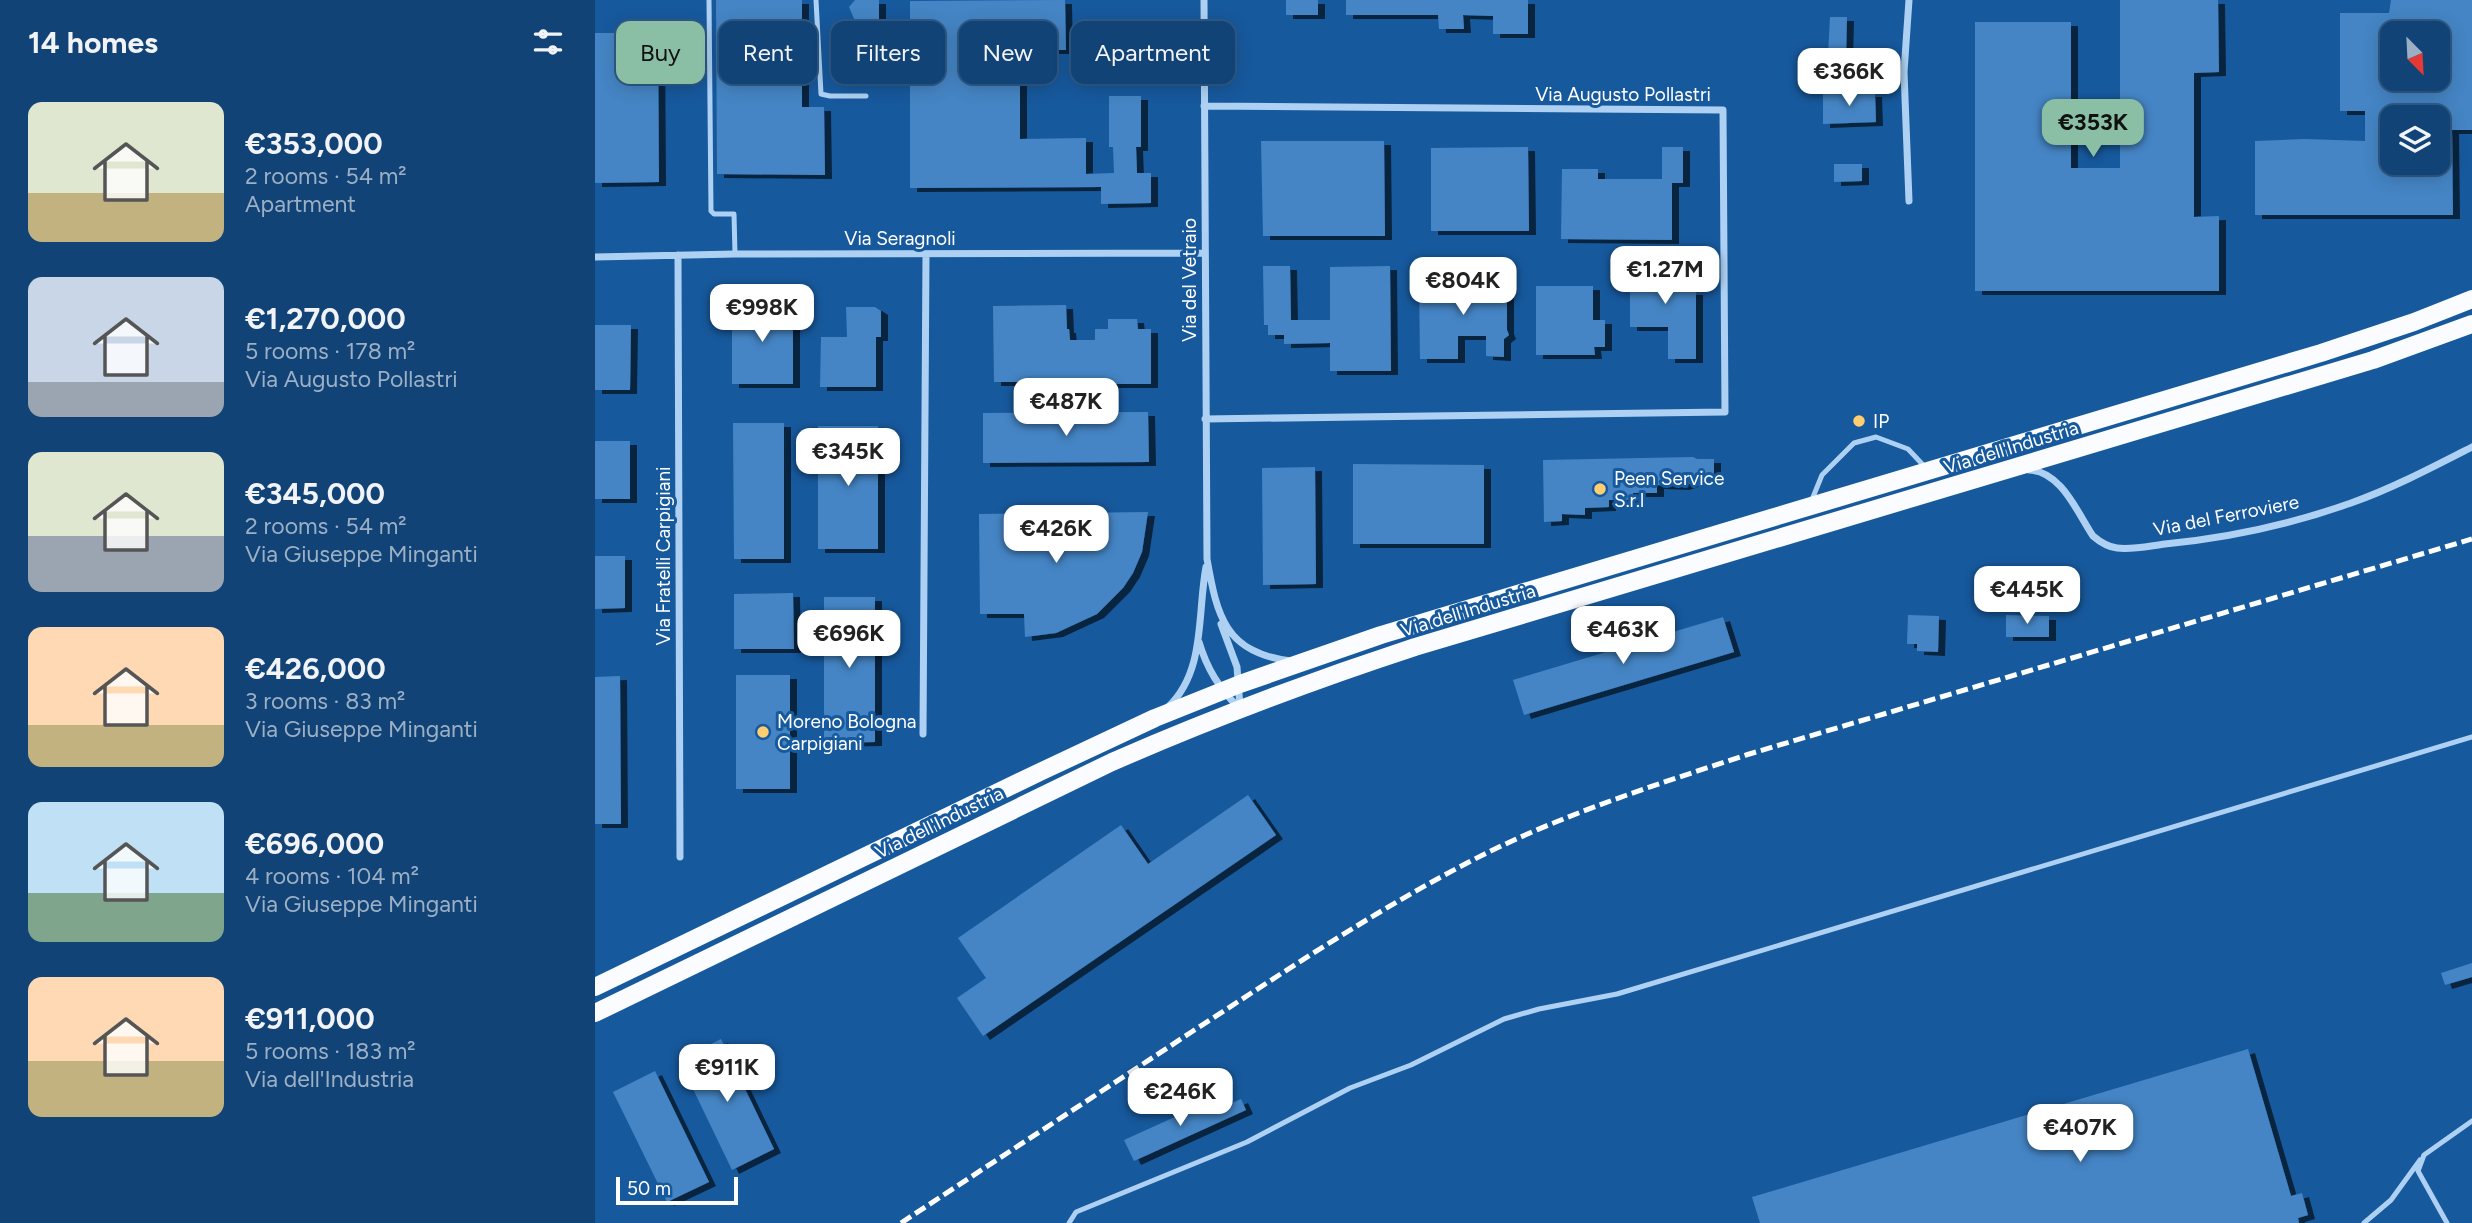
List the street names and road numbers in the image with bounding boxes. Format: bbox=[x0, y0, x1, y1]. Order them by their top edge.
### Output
street label: Via Augusto Pollastri bbox=[1535, 83, 1711, 106]
street label: Via del Vetraio bbox=[1178, 218, 1201, 342]
street label: Via Seragnoli bbox=[844, 227, 956, 250]
street label: Via dell'Industria bbox=[1941, 416, 2081, 479]
street label: Via Fratelli Carpigiani bbox=[652, 467, 675, 645]
street label: Via del Ferroviere bbox=[2151, 490, 2301, 541]
street label: Via dell'Industria bbox=[1398, 579, 1538, 642]
street label: Via dell'Industria bbox=[871, 781, 1007, 863]

